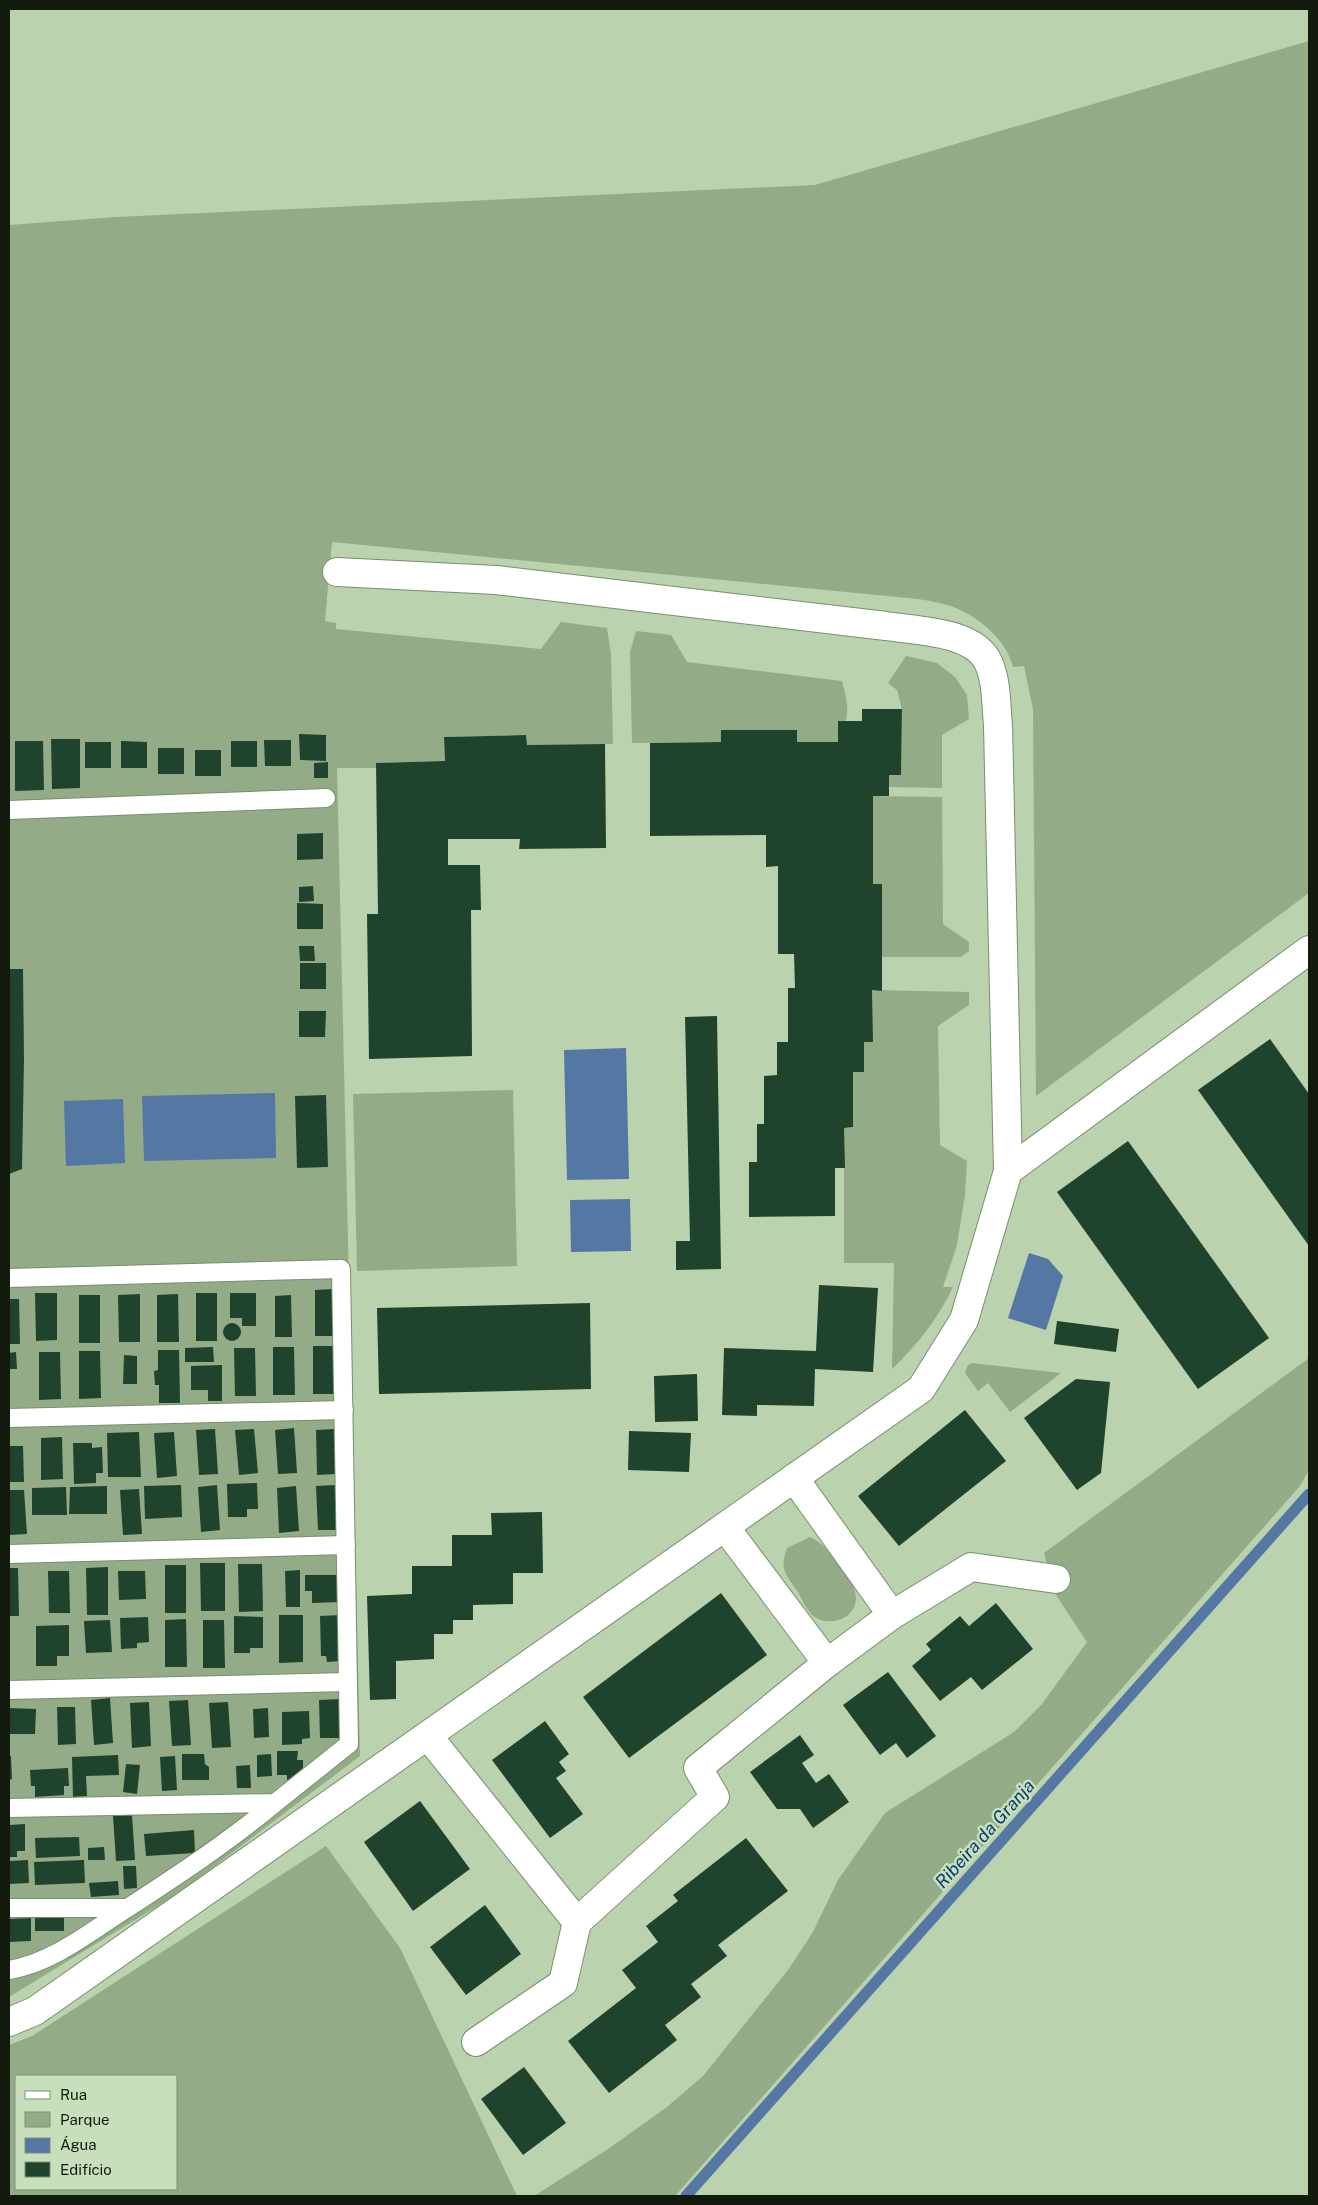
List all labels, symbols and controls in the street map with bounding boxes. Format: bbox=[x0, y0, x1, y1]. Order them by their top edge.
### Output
water label: Ribeira da Granja bbox=[930, 1775, 1039, 1892]
legend bbox=[15, 2075, 178, 2190]
text: Rua bbox=[60, 2086, 87, 2103]
text: Parque bbox=[60, 2111, 110, 2128]
text: Água bbox=[60, 2136, 97, 2153]
text: Edifício bbox=[60, 2161, 112, 2178]

